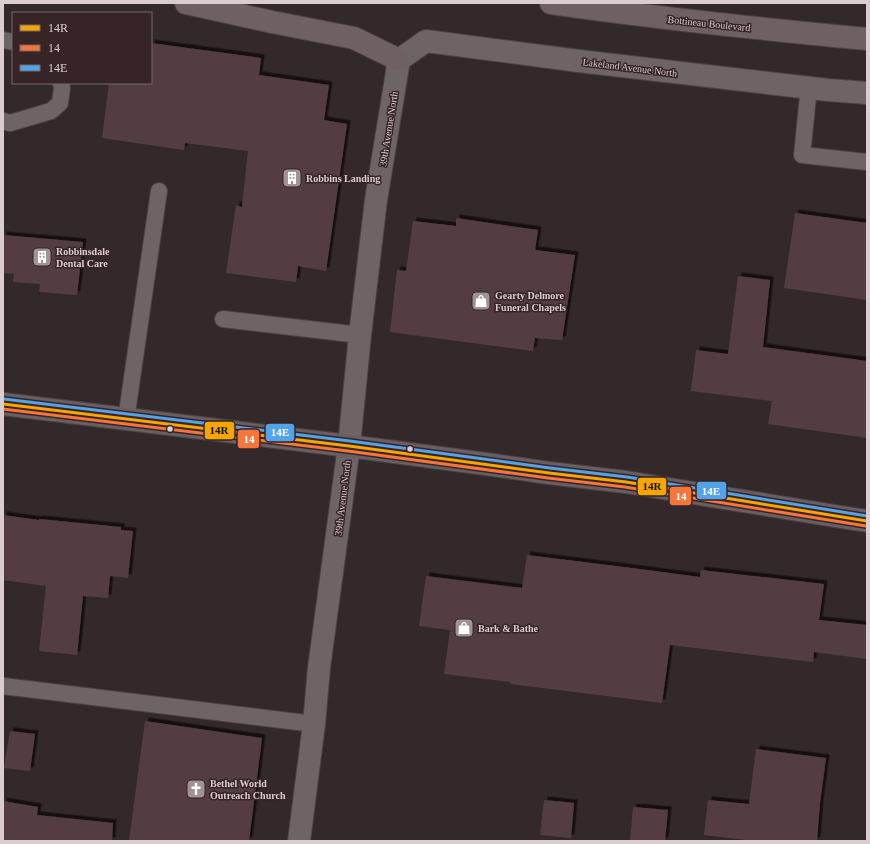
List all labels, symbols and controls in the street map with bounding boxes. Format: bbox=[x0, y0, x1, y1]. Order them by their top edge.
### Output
legend bbox=[12, 12, 152, 84]
street label: Bottineau Boulevard bbox=[667, 14, 751, 33]
text: 14R bbox=[48, 21, 68, 35]
text: 14 bbox=[48, 41, 60, 55]
street label: Lakeland Avenue North bbox=[582, 56, 678, 79]
text: 14E bbox=[48, 61, 67, 75]
street label: 39th Avenue North bbox=[377, 91, 400, 167]
building icon: Robbins Landing bbox=[281, 167, 303, 189]
place label: Robbins Landing bbox=[306, 173, 380, 184]
building icon: Robbinsdale Dental Care bbox=[31, 246, 53, 268]
place label: Robbinsdale Dental Care bbox=[56, 246, 110, 269]
shop icon: Gearty Delmore Funeral Chapels bbox=[470, 290, 492, 312]
place label: Gearty Delmore Funeral Chapels bbox=[495, 290, 566, 313]
line badge: 14R bbox=[204, 421, 235, 440]
line badge: 14E bbox=[265, 423, 295, 442]
unlabelled marker bbox=[165, 424, 175, 434]
text: 14R bbox=[210, 424, 230, 436]
text: 14E bbox=[271, 426, 289, 438]
line badge: 14 bbox=[237, 429, 260, 449]
text: 14 bbox=[244, 433, 255, 445]
unlabelled marker bbox=[405, 444, 415, 454]
street label: 39th Avenue North bbox=[332, 460, 353, 536]
line badge: 14R bbox=[637, 477, 667, 496]
text: 14R bbox=[643, 480, 663, 492]
line badge: 14E bbox=[696, 481, 727, 500]
text: 14E bbox=[702, 485, 720, 497]
line badge: 14 bbox=[669, 486, 692, 506]
text: 14 bbox=[676, 490, 687, 502]
shop icon: Bark & Bathe bbox=[453, 617, 475, 639]
place label: Bark & Bathe bbox=[478, 623, 539, 634]
church icon: Bethel World Outreach Church bbox=[185, 778, 207, 800]
place label: Bethel World Outreach Church bbox=[210, 778, 286, 801]

